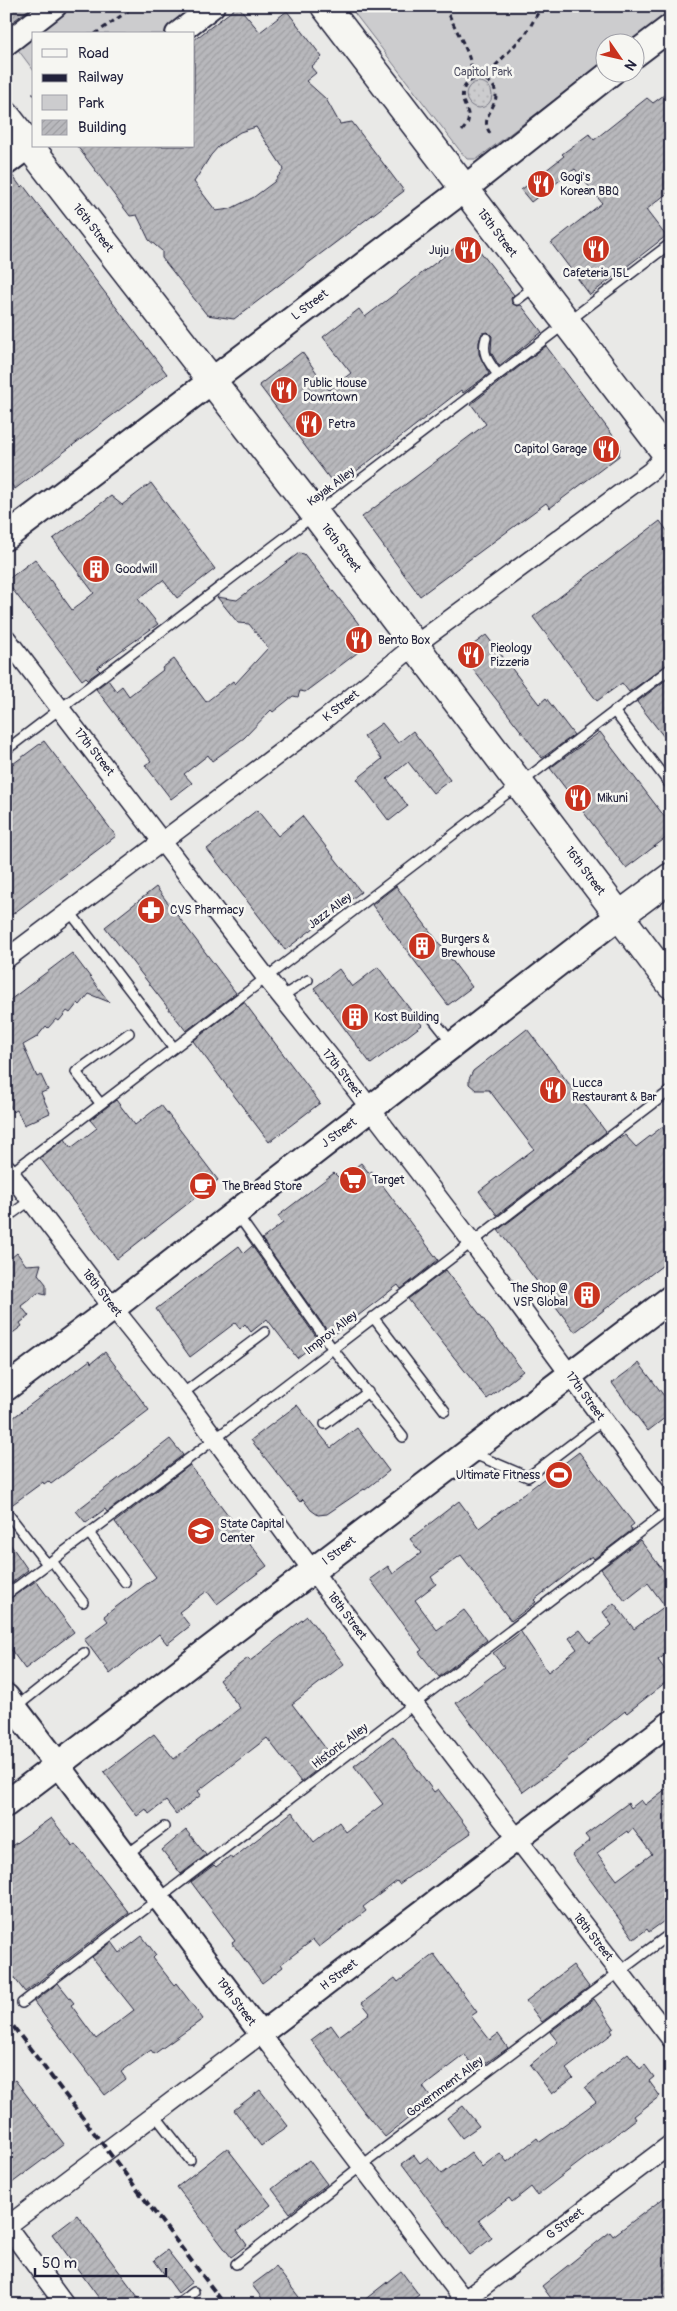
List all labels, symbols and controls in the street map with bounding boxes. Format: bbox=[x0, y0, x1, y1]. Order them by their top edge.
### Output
legend bbox=[32, 32, 195, 148]
north arrow bbox=[594, 32, 644, 82]
text: Road bbox=[78, 44, 109, 63]
text: N bbox=[621, 56, 640, 74]
park label: Capitol Park bbox=[454, 65, 512, 80]
text: Railway bbox=[78, 68, 124, 87]
text: Park bbox=[78, 94, 105, 113]
text: Building bbox=[78, 118, 126, 137]
restaurant icon: Gogi's Korean BBQ bbox=[526, 169, 556, 199]
place label: Gogi's Korean BBQ bbox=[560, 170, 619, 199]
street label: 16th Street bbox=[69, 201, 117, 255]
street label: 15th Street bbox=[474, 206, 520, 260]
restaurant icon: Cafeteria 15L bbox=[581, 234, 611, 264]
restaurant icon: Juju bbox=[453, 235, 483, 265]
place label: Juju bbox=[429, 243, 449, 258]
place label: Cafeteria 15L bbox=[563, 266, 629, 281]
street label: L Street bbox=[289, 286, 331, 324]
restaurant icon: Public House Downtown bbox=[269, 375, 299, 405]
place label: Public House Downtown bbox=[303, 376, 367, 405]
restaurant icon: Petra bbox=[294, 409, 324, 439]
place label: Petra bbox=[328, 417, 356, 432]
restaurant icon: Capitol Garage bbox=[591, 434, 621, 464]
place label: Capitol Garage bbox=[514, 442, 587, 457]
street label: Kayak Alley bbox=[304, 464, 358, 510]
street label: 16th Street bbox=[318, 521, 364, 576]
building icon: Goodwill bbox=[81, 554, 111, 584]
place label: Goodwill bbox=[115, 562, 158, 577]
restaurant icon: Bento Box bbox=[344, 625, 374, 655]
place label: Bento Box bbox=[378, 633, 430, 648]
restaurant icon: Pieology Pizzeria bbox=[456, 640, 486, 670]
place label: Pieology Pizzeria bbox=[490, 641, 532, 670]
street label: K Street bbox=[320, 687, 362, 725]
street label: 17th Street bbox=[71, 725, 117, 779]
restaurant icon: Mikuni bbox=[563, 783, 593, 813]
place label: Mikuni bbox=[597, 791, 628, 806]
street label: 16th Street bbox=[562, 844, 608, 899]
street label: Jazz Alley bbox=[305, 890, 355, 932]
pharmacy icon: CVS Pharmacy bbox=[136, 895, 166, 925]
place label: CVS Pharmacy bbox=[170, 903, 244, 918]
building icon: Burgers & Brewhouse bbox=[407, 931, 437, 961]
place label: Burgers & Brewhouse bbox=[441, 932, 495, 961]
building icon: Kost Building bbox=[340, 1002, 370, 1032]
place label: Kost Building bbox=[374, 1010, 439, 1025]
street label: 17th Street bbox=[319, 1046, 365, 1100]
restaurant icon: Lucca Restaurant & Bar bbox=[538, 1075, 568, 1105]
place label: Lucca Restaurant & Bar bbox=[572, 1076, 658, 1105]
street label: J Street bbox=[318, 1115, 360, 1151]
supermarket icon: Target bbox=[338, 1165, 368, 1195]
cafe icon: The Bread Store bbox=[188, 1171, 218, 1201]
place label: Target bbox=[372, 1173, 405, 1188]
place label: The Bread Store bbox=[222, 1179, 302, 1194]
street label: 18th Street bbox=[79, 1266, 125, 1320]
building icon: The Shop @ VSP Global bbox=[572, 1280, 602, 1310]
place label: The Shop @ VSP Global bbox=[510, 1281, 568, 1310]
street label: Improv Alley bbox=[302, 1308, 360, 1358]
street label: 17th Street bbox=[562, 1369, 608, 1423]
sports icon: Ultimate Fitness bbox=[544, 1460, 574, 1490]
place label: Ultimate Fitness bbox=[456, 1468, 541, 1483]
school or university icon: State Capital Center bbox=[186, 1516, 216, 1546]
place label: State Capital Center bbox=[220, 1517, 285, 1546]
street label: I Street bbox=[319, 1533, 359, 1569]
street label: 18th Street bbox=[324, 1589, 370, 1643]
street label: Historic Alley bbox=[309, 1720, 371, 1772]
street label: 18th Street bbox=[570, 1910, 616, 1964]
street label: H Street bbox=[317, 1956, 361, 1994]
street label: 19th Street bbox=[213, 1975, 259, 2029]
street label: Government Alley bbox=[404, 2053, 486, 2121]
street label: G Street bbox=[543, 2205, 587, 2243]
scale bar bbox=[35, 2246, 166, 2278]
text: 50 m bbox=[42, 2254, 77, 2273]

